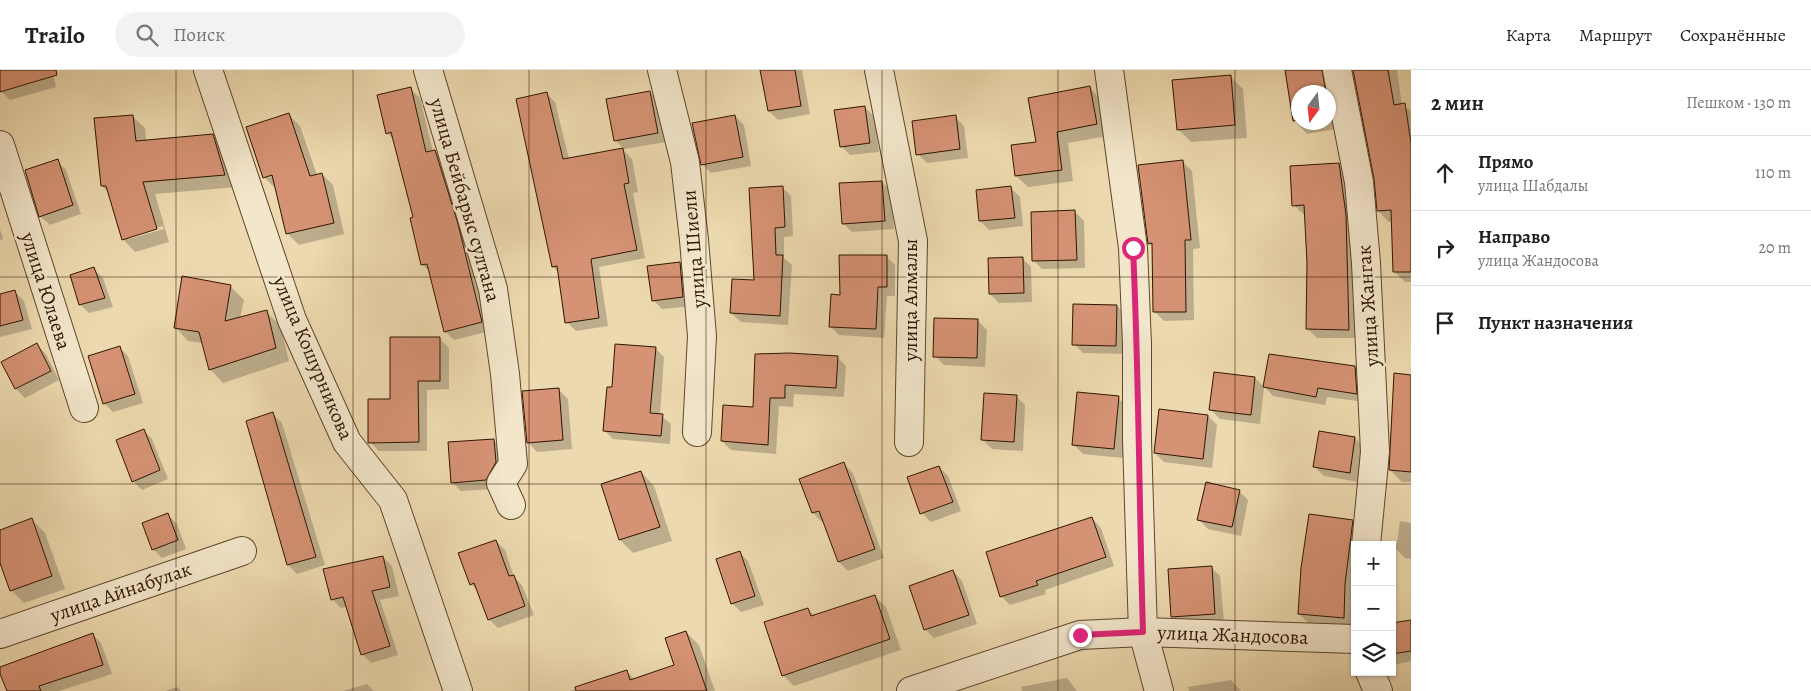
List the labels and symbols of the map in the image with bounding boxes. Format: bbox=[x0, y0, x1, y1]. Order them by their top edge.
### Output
north arrow bbox=[1291, 85, 1336, 130]
street label: улица Бейбарыс султана bbox=[423, 94, 507, 306]
street label: улица Шиели bbox=[675, 189, 713, 310]
street label: улица Юлаева bbox=[14, 228, 78, 354]
route start bbox=[1122, 237, 1145, 260]
street label: улица Алмалы bbox=[897, 239, 924, 362]
street label: улица Жангак bbox=[1350, 244, 1386, 369]
street label: улица Кошурникова bbox=[266, 271, 360, 445]
street label: улица Айнабулак bbox=[46, 555, 195, 629]
street label: улица Жандосова bbox=[1156, 619, 1310, 651]
route end bbox=[1069, 624, 1092, 647]

